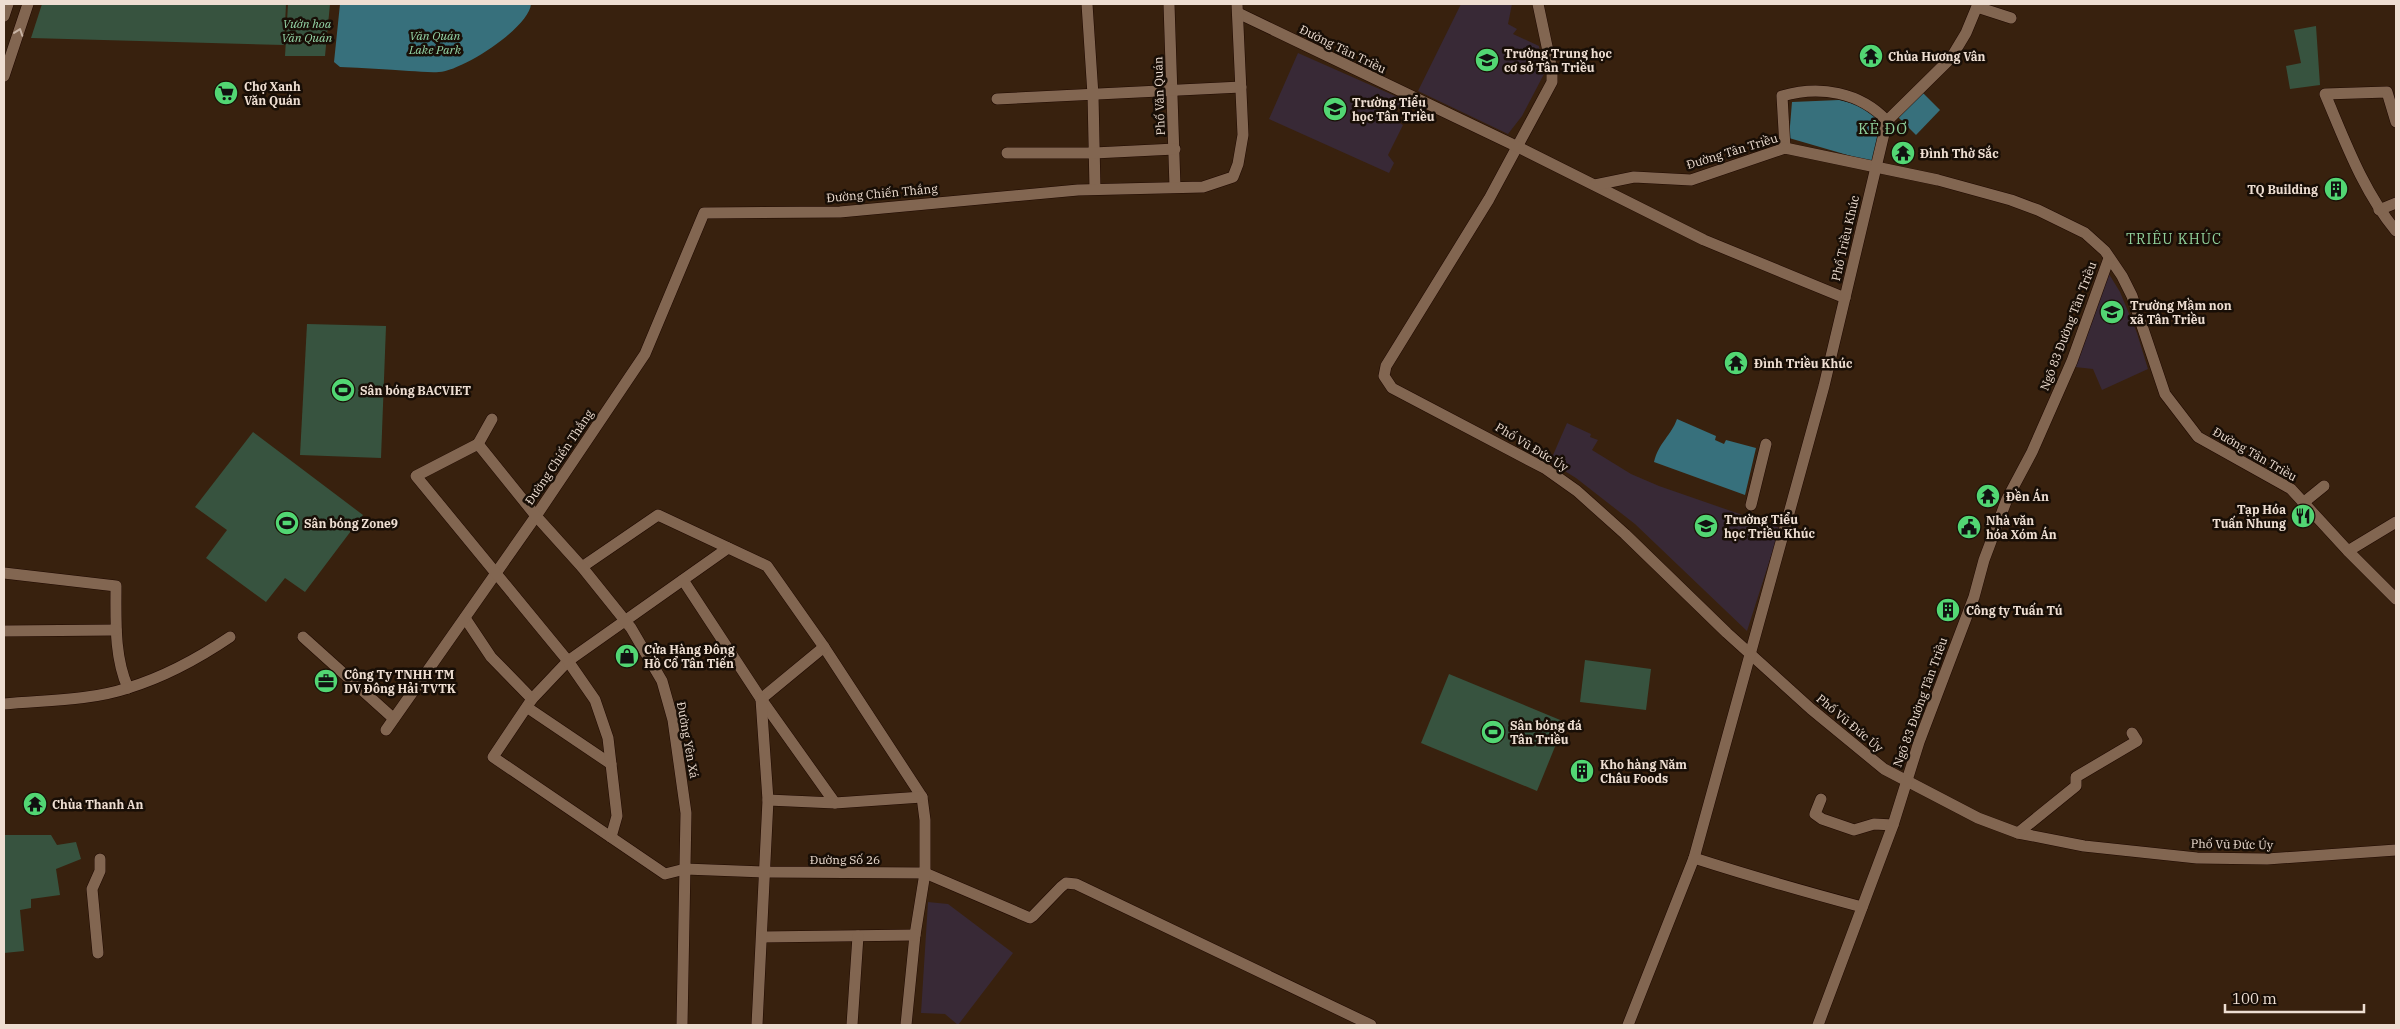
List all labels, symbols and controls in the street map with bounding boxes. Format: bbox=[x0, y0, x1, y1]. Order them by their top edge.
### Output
park label: Vườn hoa Văn Quán bbox=[282, 16, 333, 45]
street label: Đường Tân Triều bbox=[1297, 22, 1389, 77]
one-way arrow bbox=[13, 28, 23, 36]
park label: Văn Quán Lake Park bbox=[408, 28, 462, 57]
temple icon: Chùa Hương Vân bbox=[1858, 43, 1884, 69]
place label: Trường Trung học cơ sở Tân Triều bbox=[1504, 46, 1613, 75]
school or university icon: Trường Trung học cơ sở Tân Triều bbox=[1474, 47, 1500, 73]
place label: Chùa Hương Vân bbox=[1888, 49, 1986, 64]
street label: Phố Văn Quán bbox=[1150, 56, 1168, 136]
place label: Chợ Xanh Văn Quán bbox=[244, 79, 301, 108]
supermarket icon: Chợ Xanh Văn Quán bbox=[213, 80, 239, 106]
place label: Trường Tiểu học Tân Triều bbox=[1352, 94, 1435, 124]
school or university icon: Trường Tiểu học Tân Triều bbox=[1322, 96, 1348, 122]
district label: KẺ ĐƠ bbox=[1858, 119, 1908, 138]
street label: Đường Tân Triều bbox=[1685, 130, 1780, 172]
temple icon: Đình Thờ Sắc bbox=[1890, 140, 1916, 166]
place label: Đình Thờ Sắc bbox=[1920, 145, 1999, 161]
building icon: TQ Building bbox=[2323, 176, 2349, 202]
street label: Đường Chiến Thắng bbox=[826, 181, 939, 205]
place label: TQ Building bbox=[2247, 182, 2318, 197]
street label: Phố Triều Khúc bbox=[1828, 194, 1862, 282]
district label: TRIÊU KHÚC bbox=[2126, 229, 2222, 248]
street label: Ngõ 83 Đường Tân Triều bbox=[2036, 259, 2100, 393]
place label: Trường Mầm non xã Tân Triều bbox=[2130, 297, 2232, 327]
school or university icon: Trường Mầm non xã Tân Triều bbox=[2099, 299, 2125, 325]
temple icon: Đình Triều Khúc bbox=[1723, 350, 1749, 376]
place label: Đình Triều Khúc bbox=[1754, 355, 1853, 371]
sports icon: Sân bóng BACVIET bbox=[330, 377, 356, 403]
place label: Sân bóng BACVIET bbox=[360, 383, 471, 398]
street label: Đường Chiến Thắng bbox=[522, 406, 597, 507]
street label: Phố Vũ Đức Úy bbox=[1493, 419, 1572, 475]
street label: Đường Tân Triều bbox=[2210, 424, 2300, 484]
temple icon: Đền Án bbox=[1975, 483, 2001, 509]
place label: Đền Án bbox=[2006, 488, 2049, 504]
place label: Tạp Hóa Tuấn Nhung bbox=[2212, 502, 2286, 531]
restaurant icon: Tạp Hóa Tuấn Nhung bbox=[2290, 503, 2316, 529]
sports icon: Sân bóng Zone9 bbox=[274, 510, 300, 536]
place label: Trường Tiểu học Triều Khúc bbox=[1724, 511, 1816, 541]
school or university icon: Trường Tiểu học Triều Khúc bbox=[1693, 513, 1719, 539]
place label: Nhà văn hóa Xóm Án bbox=[1986, 513, 2057, 542]
public building icon: Nhà văn hóa Xóm Án bbox=[1956, 514, 1982, 540]
place label: Sân bóng Zone9 bbox=[304, 516, 398, 531]
building icon: Công ty Tuấn Tú bbox=[1935, 597, 1961, 623]
place label: Công ty Tuấn Tú bbox=[1966, 602, 2063, 618]
street label: Ngõ 83 Đường Tân Triều bbox=[1890, 635, 1951, 769]
place label: Cửa Hàng Đông Hồ Cổ Tân Tiến bbox=[644, 642, 735, 671]
shop icon: Cửa Hàng Đông Hồ Cổ Tân Tiến bbox=[614, 643, 640, 669]
place label: Công Ty TNHH TM DV Đông Hải TVTK bbox=[344, 667, 457, 696]
office icon: Công Ty TNHH TM DV Đông Hải TVTK bbox=[313, 668, 339, 694]
street label: Phố Vũ Đức Úy bbox=[1814, 691, 1887, 756]
street label: Đường Yên Xá bbox=[674, 700, 702, 780]
place label: Sân bóng đá Tân Triều bbox=[1510, 718, 1582, 747]
sports icon: Sân bóng đá Tân Triều bbox=[1480, 719, 1506, 745]
place label: Kho hàng Năm Châu Foods bbox=[1600, 757, 1687, 786]
building icon: Kho hàng Năm Châu Foods bbox=[1569, 758, 1595, 784]
temple icon: Chùa Thanh An bbox=[22, 791, 48, 817]
place label: Chùa Thanh An bbox=[52, 797, 143, 812]
street label: Phố Vũ Đức Úy bbox=[2191, 836, 2274, 852]
street label: Đường Số 26 bbox=[810, 852, 880, 867]
scale bar bbox=[2225, 982, 2364, 1014]
text: 100 m bbox=[2232, 989, 2277, 1008]

